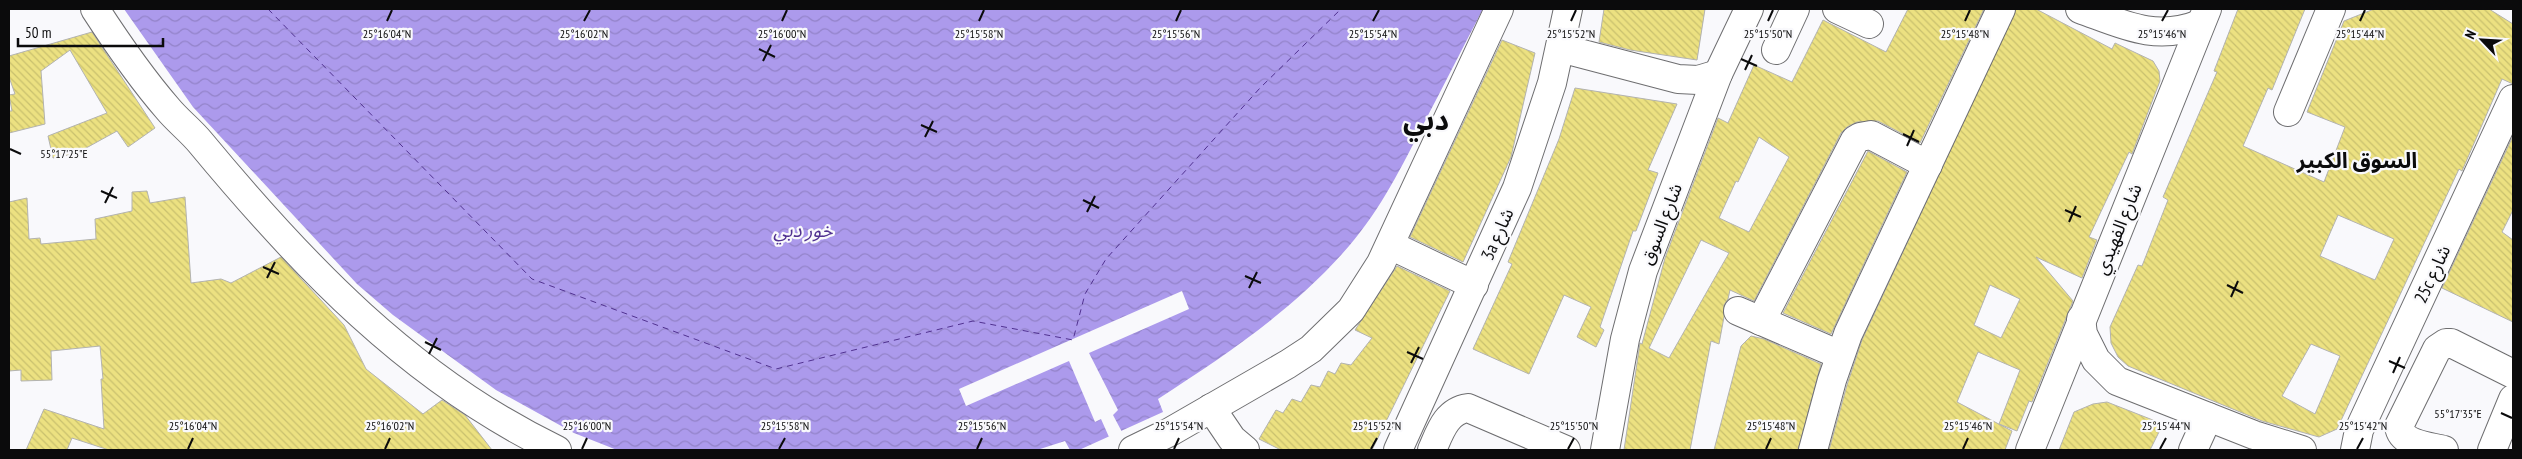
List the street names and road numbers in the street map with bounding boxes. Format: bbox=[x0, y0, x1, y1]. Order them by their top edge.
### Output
street label: شارع السوق bbox=[1635, 180, 1690, 269]
street label: شارع الفهيدي bbox=[2089, 180, 2149, 279]
street label: 3a شارع bbox=[1475, 205, 1521, 265]
street label: 25c شارع bbox=[2409, 241, 2458, 308]

